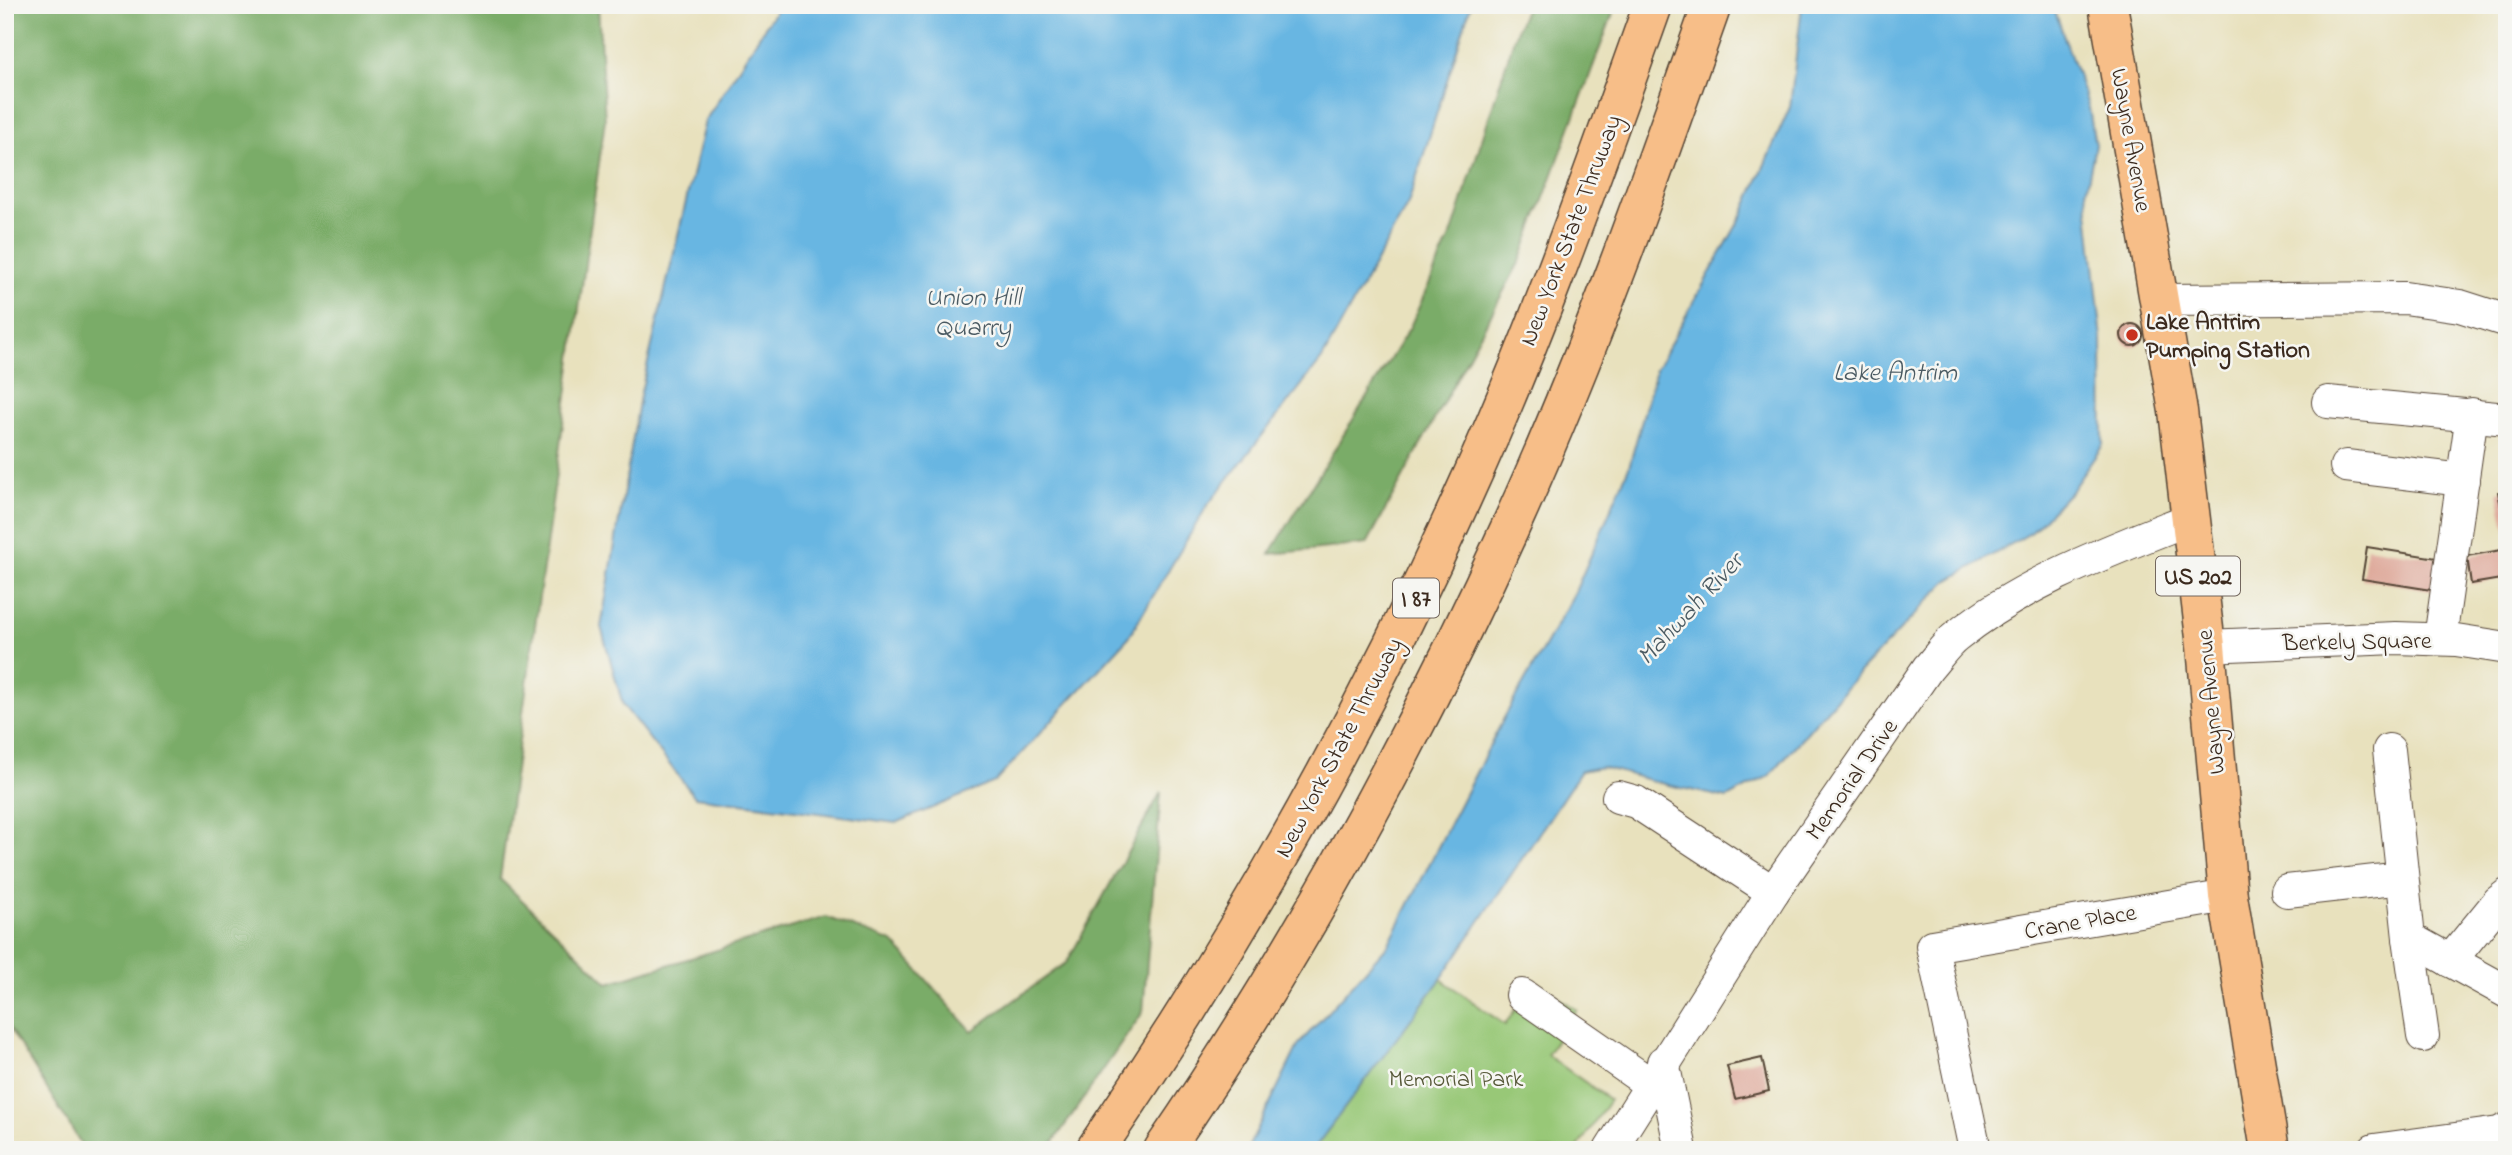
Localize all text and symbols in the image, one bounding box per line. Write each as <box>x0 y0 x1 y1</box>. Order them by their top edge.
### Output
street label: Wayne Avenue <box>2099 66 2159 215</box>
street label: New York State Thruway <box>1512 110 1633 352</box>
water label: Union Hill Quarry <box>925 280 1023 348</box>
place label: Lake Antrim Pumping Station <box>2146 306 2310 370</box>
marker: Lake Antrim Pumping Station <box>2124 327 2140 343</box>
water label: Lake Antrim <box>1833 355 1958 393</box>
water label: Mahwah River <box>1629 543 1755 675</box>
road number: US 202 <box>2156 556 2240 596</box>
road number: I 87 <box>1393 578 1439 618</box>
street label: Berkely Square <box>2281 625 2432 663</box>
street label: Wayne Avenue <box>2189 628 2237 776</box>
street label: New York State Thruway <box>1267 632 1414 865</box>
street label: Memorial Drive <box>1798 712 1908 848</box>
street label: Crane Place <box>2022 896 2139 951</box>
park label: Memorial Park <box>1389 1063 1524 1098</box>

